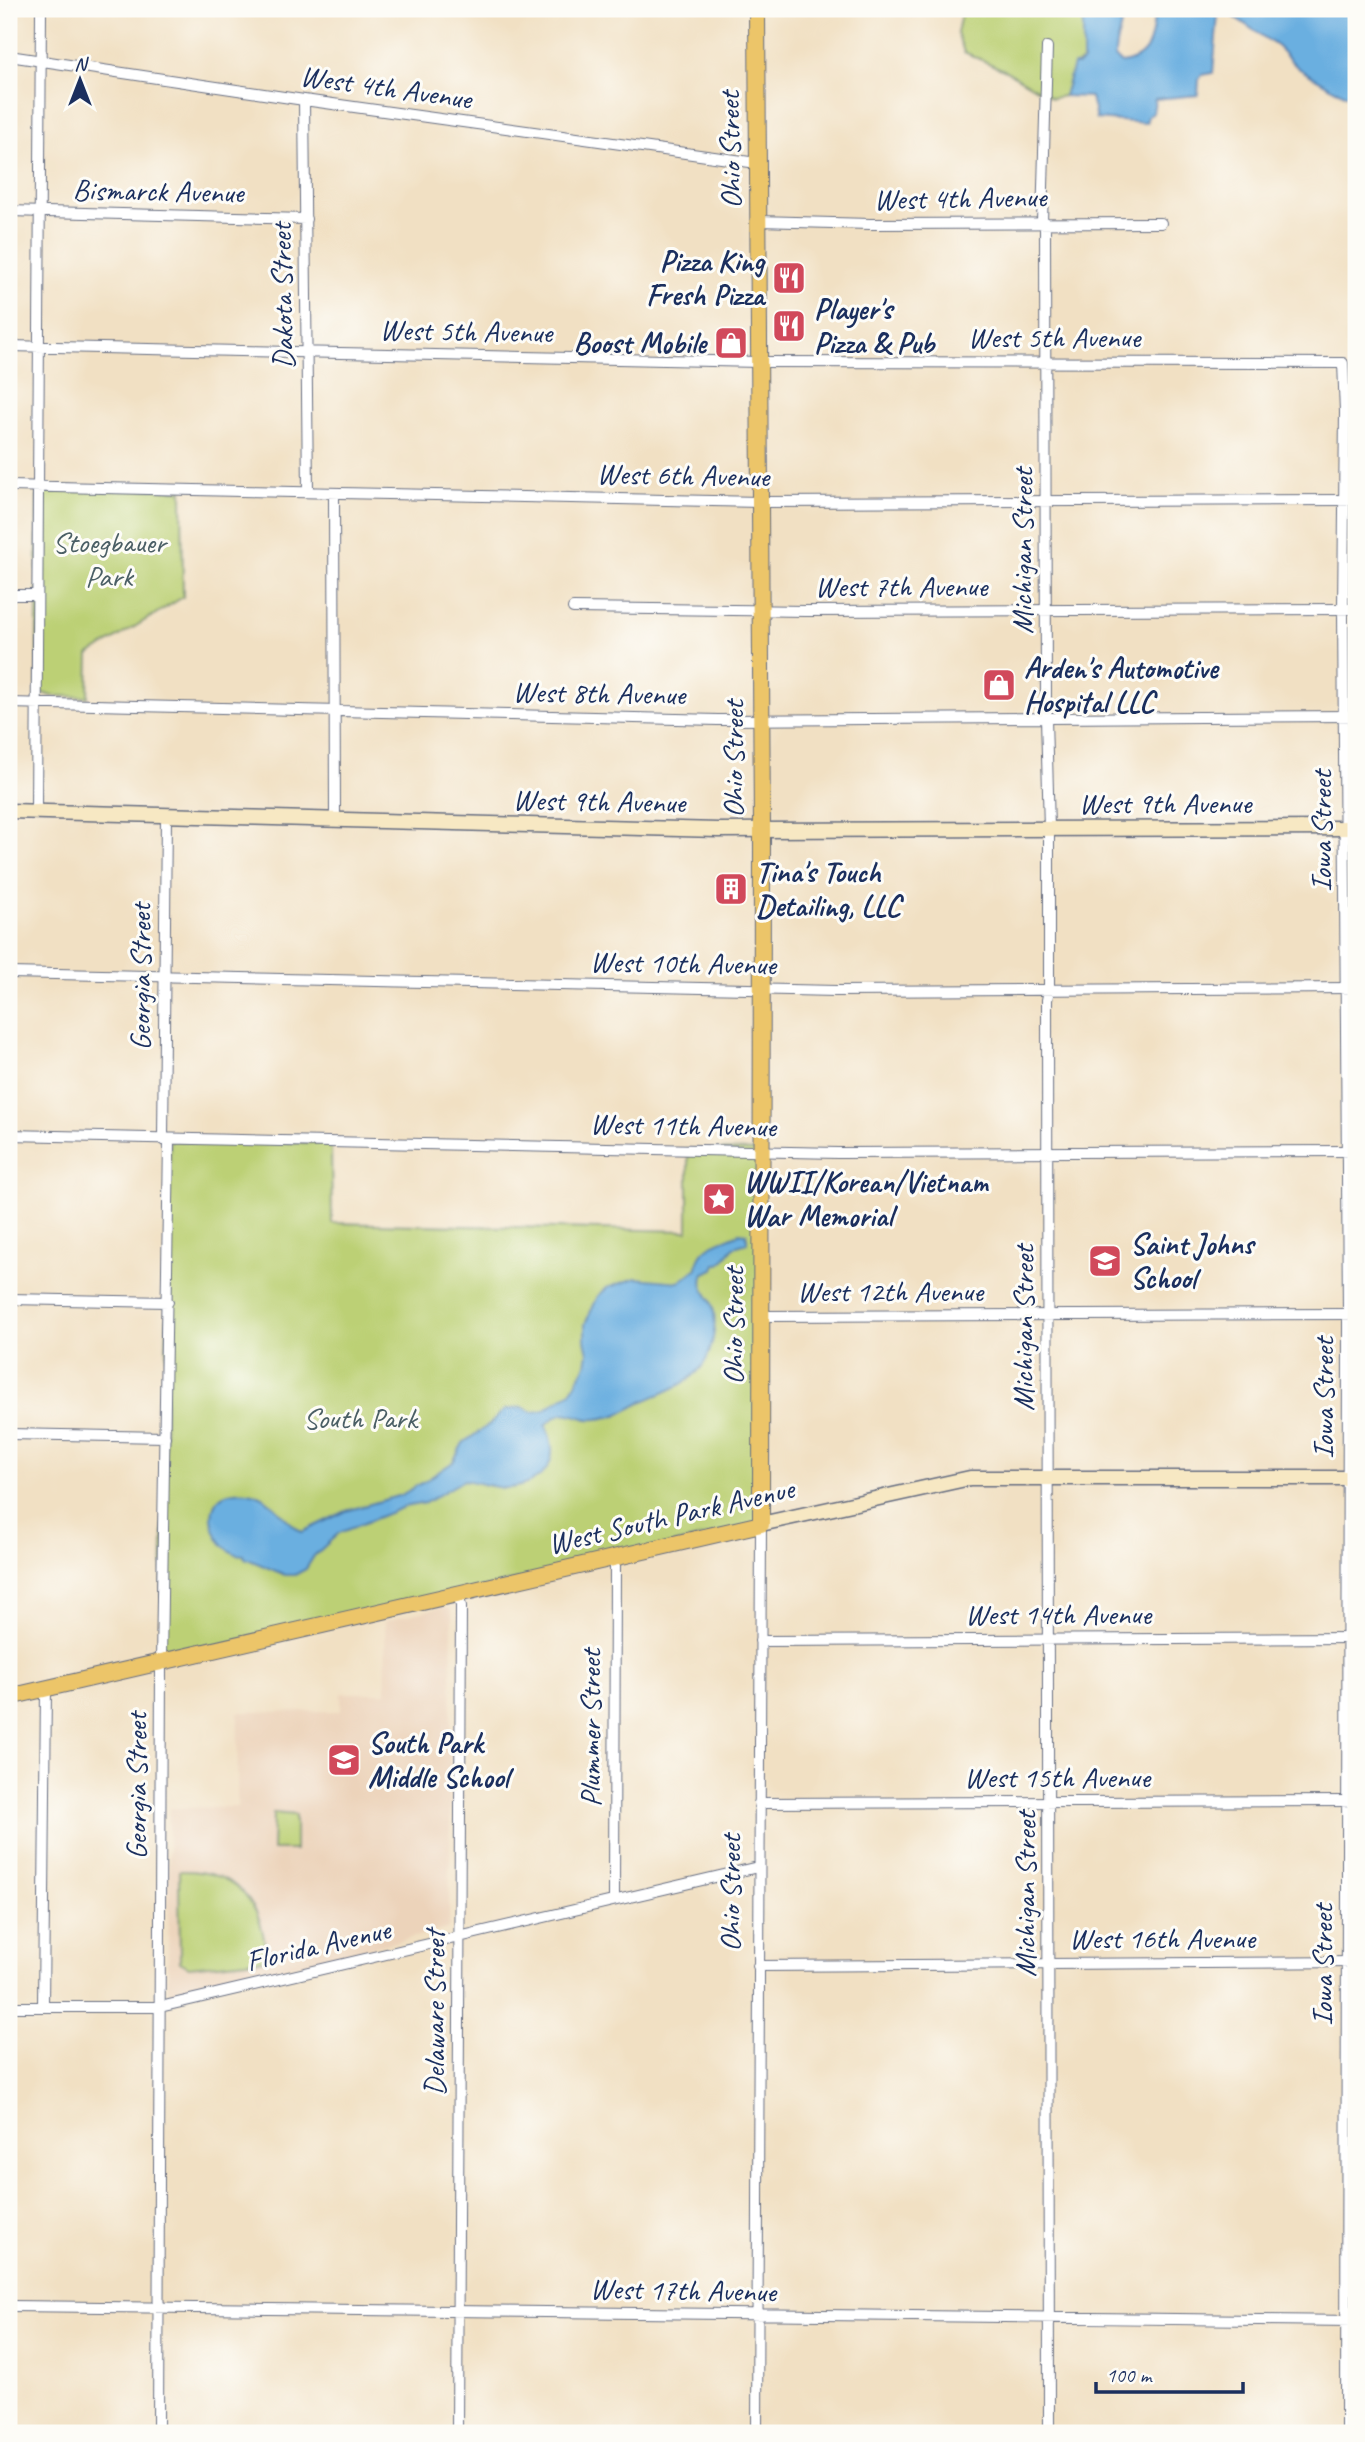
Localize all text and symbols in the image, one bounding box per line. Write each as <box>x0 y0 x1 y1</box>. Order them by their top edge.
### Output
north arrow <box>46 46 116 116</box>
text: N <box>74 52 89 76</box>
street label: West 4th Avenue <box>298 56 476 118</box>
street label: Ohio Street <box>710 88 750 209</box>
street label: Bismarck Avenue <box>72 171 246 212</box>
street label: West 4th Avenue <box>873 177 1049 219</box>
street label: Dakota Street <box>262 220 302 369</box>
place label: Pizza King Fresh Pizza <box>646 242 766 314</box>
restaurant icon: Pizza King Fresh Pizza <box>770 259 808 297</box>
place label: Player's Pizza & Pub <box>814 290 937 362</box>
restaurant icon: Player's Pizza & Pub <box>770 307 808 345</box>
street label: West 5th Avenue <box>379 310 555 352</box>
street label: West 5th Avenue <box>968 318 1142 356</box>
place label: Boost Mobile <box>574 324 708 362</box>
shop icon: Boost Mobile <box>712 324 750 362</box>
street label: West 6th Avenue <box>596 454 772 496</box>
street label: Michigan Street <box>1003 465 1041 634</box>
park label: Stoegbauer Park <box>52 523 169 595</box>
street label: West 7th Avenue <box>815 567 989 605</box>
place label: Arden's Automotive Hospital LLC <box>1024 649 1220 721</box>
shop icon: Arden's Automotive Hospital LLC <box>980 666 1018 704</box>
street label: West 8th Avenue <box>512 672 688 714</box>
street label: Ohio Street <box>714 697 752 818</box>
street label: Iowa Street <box>1302 767 1340 892</box>
street label: West 9th Avenue <box>512 780 688 822</box>
street label: West 9th Avenue <box>1079 784 1253 822</box>
place label: Tina's Touch Detailing, LLC <box>756 853 905 925</box>
building icon: Tina's Touch Detailing, LLC <box>712 870 750 908</box>
street label: Georgia Street <box>121 900 159 1051</box>
street label: West 10th Avenue <box>590 942 779 984</box>
street label: West 11th Avenue <box>590 1104 779 1146</box>
place label: WWII/Korean/Vietnam War Memorial <box>744 1163 990 1235</box>
place icon: WWII/Korean/Vietnam War Memorial <box>700 1180 738 1218</box>
place label: Saint Johns School <box>1130 1225 1257 1297</box>
street label: Michigan Street <box>1004 1242 1042 1411</box>
school or university icon: Saint Johns School <box>1086 1242 1124 1280</box>
street label: Ohio Street <box>714 1264 752 1385</box>
street label: West 12th Avenue <box>797 1272 985 1310</box>
street label: Iowa Street <box>1304 1334 1342 1459</box>
park label: South Park <box>303 1399 419 1437</box>
street label: West South Park Avenue <box>545 1469 800 1563</box>
street label: West 14th Avenue <box>965 1595 1153 1633</box>
street label: Plummer Street <box>571 1646 609 1807</box>
street label: Georgia Street <box>117 1709 155 1860</box>
place label: South Park Middle School <box>368 1724 515 1796</box>
school or university icon: South Park Middle School <box>325 1741 363 1779</box>
street label: West 15th Avenue <box>964 1758 1152 1796</box>
street label: Michigan Street <box>1006 1808 1044 1977</box>
street label: Ohio Street <box>711 1831 749 1952</box>
street label: Iowa Street <box>1303 1901 1341 2026</box>
street label: Florida Avenue <box>242 1909 396 1980</box>
street label: West 16th Avenue <box>1069 1919 1257 1957</box>
street label: Delaware Street <box>415 1926 453 2096</box>
street label: West 17th Avenue <box>590 2269 779 2311</box>
scale bar <box>1096 2351 1242 2395</box>
text: 100 m <box>1106 2362 1153 2388</box>

